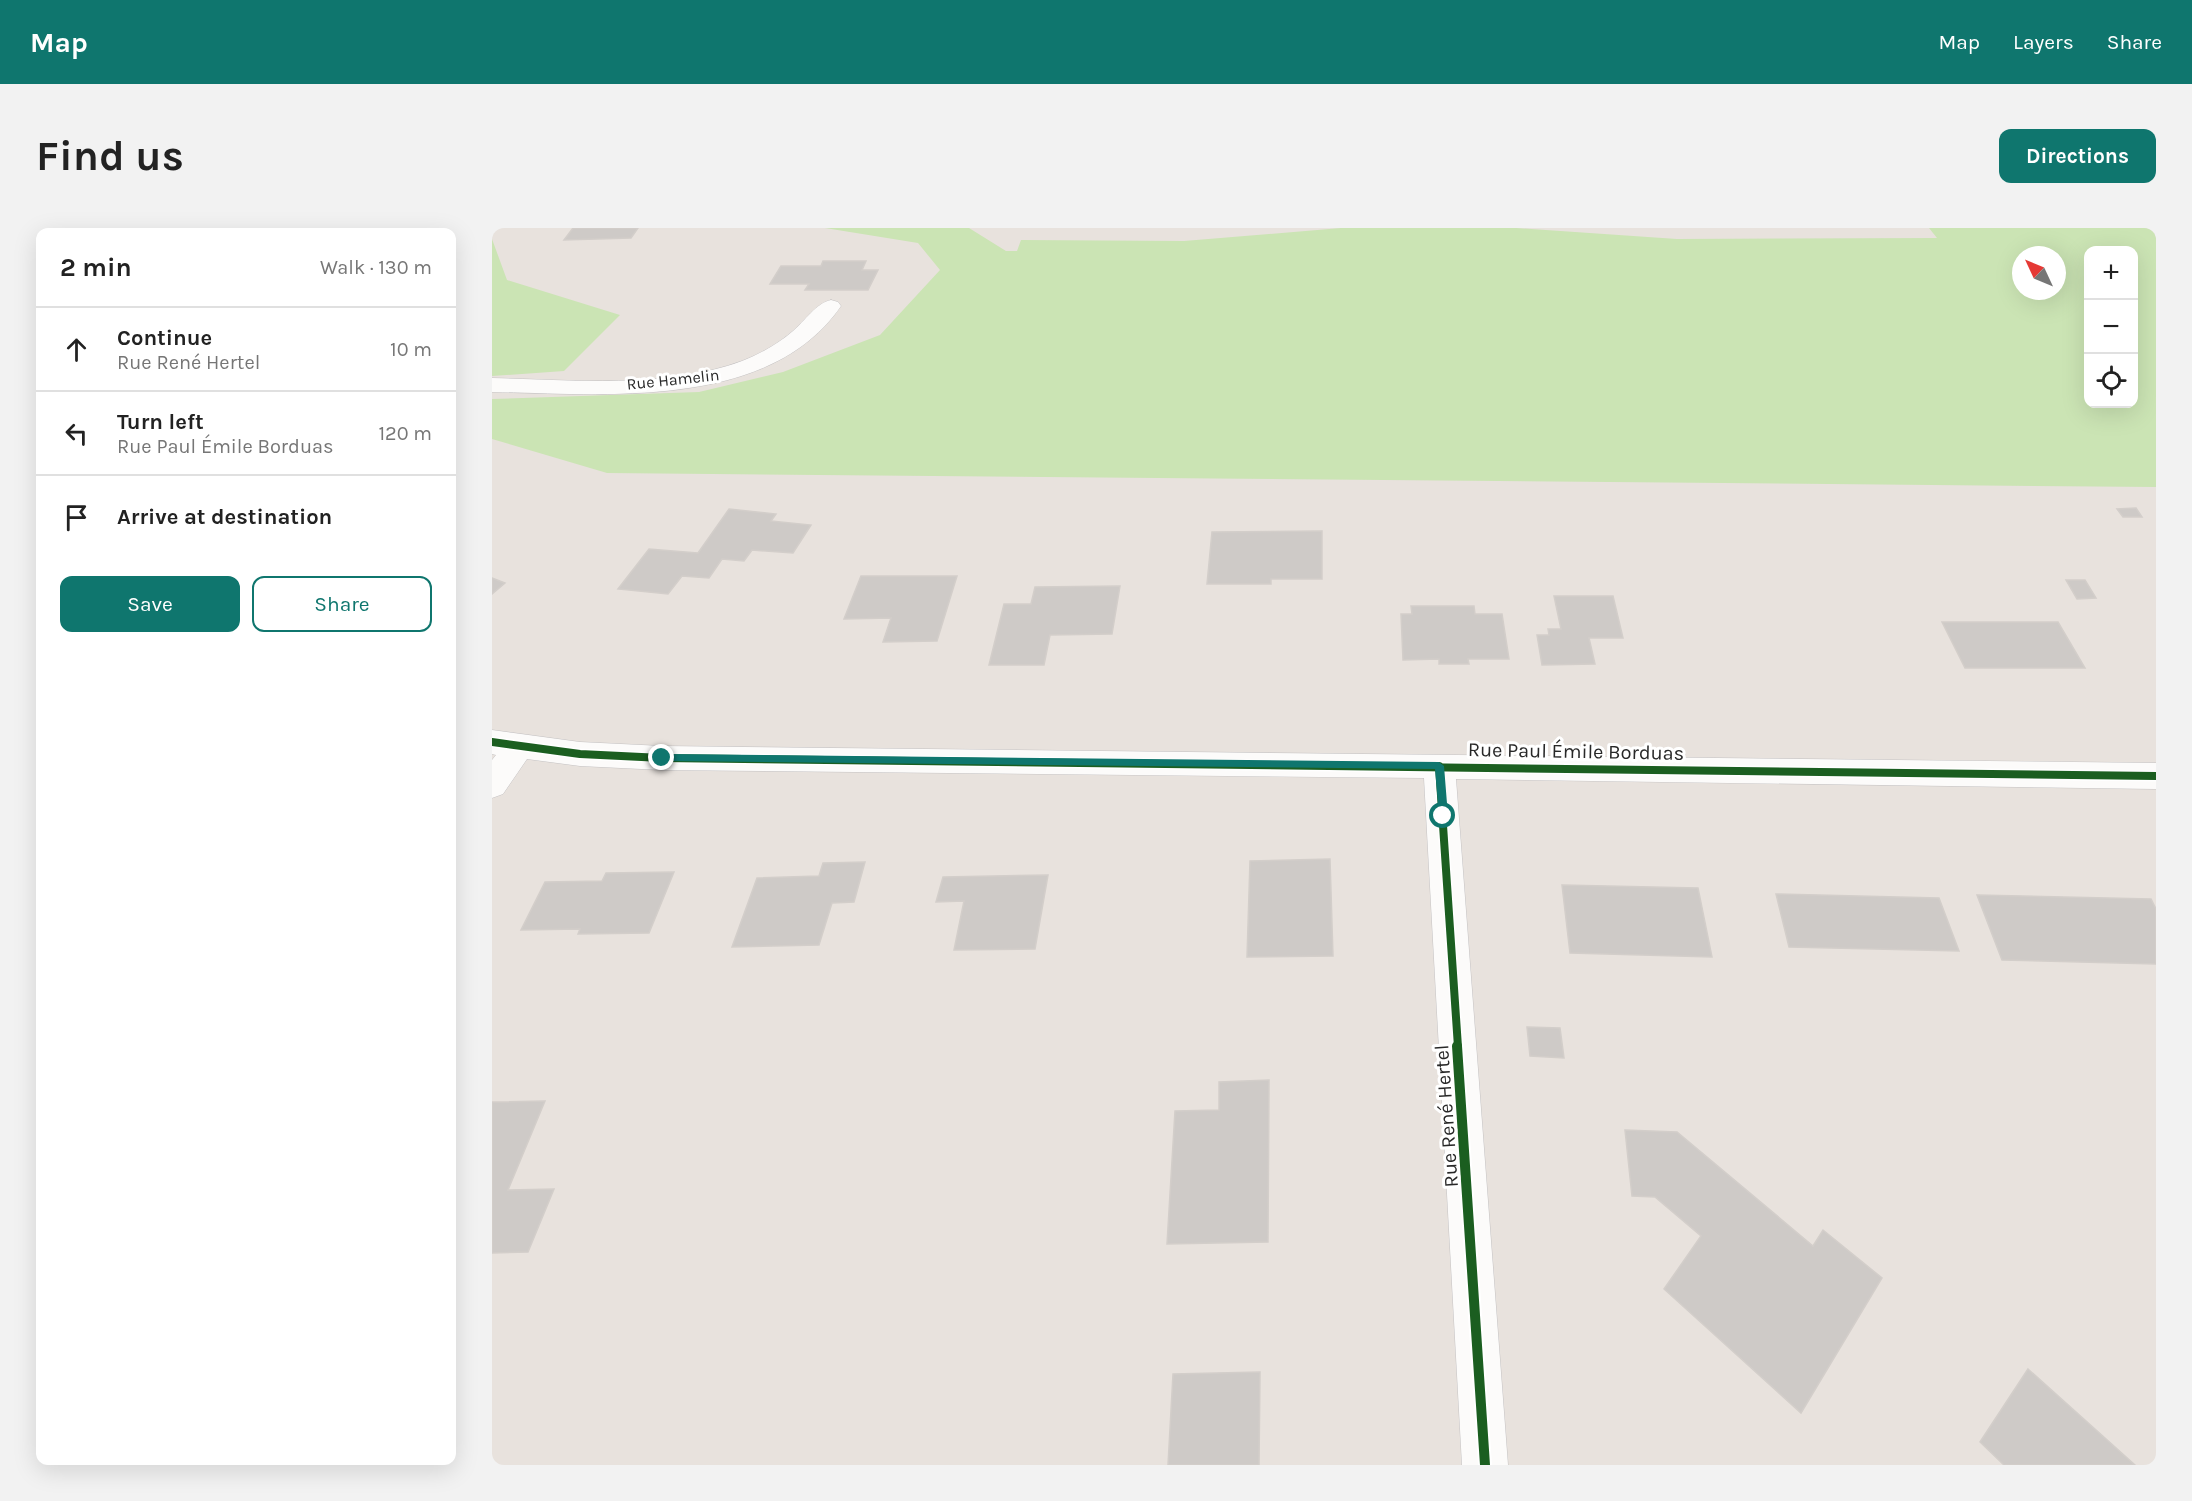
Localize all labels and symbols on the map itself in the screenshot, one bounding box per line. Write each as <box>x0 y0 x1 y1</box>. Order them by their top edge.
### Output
north arrow <box>2012 246 2066 300</box>
street label: Rue Hamelin <box>626 365 720 394</box>
street label: Rue Paul Émile Borduas <box>1468 737 1684 765</box>
route end <box>648 744 674 770</box>
route start <box>1429 802 1455 828</box>
street label: Rue René Hertel <box>1430 1044 1463 1188</box>

